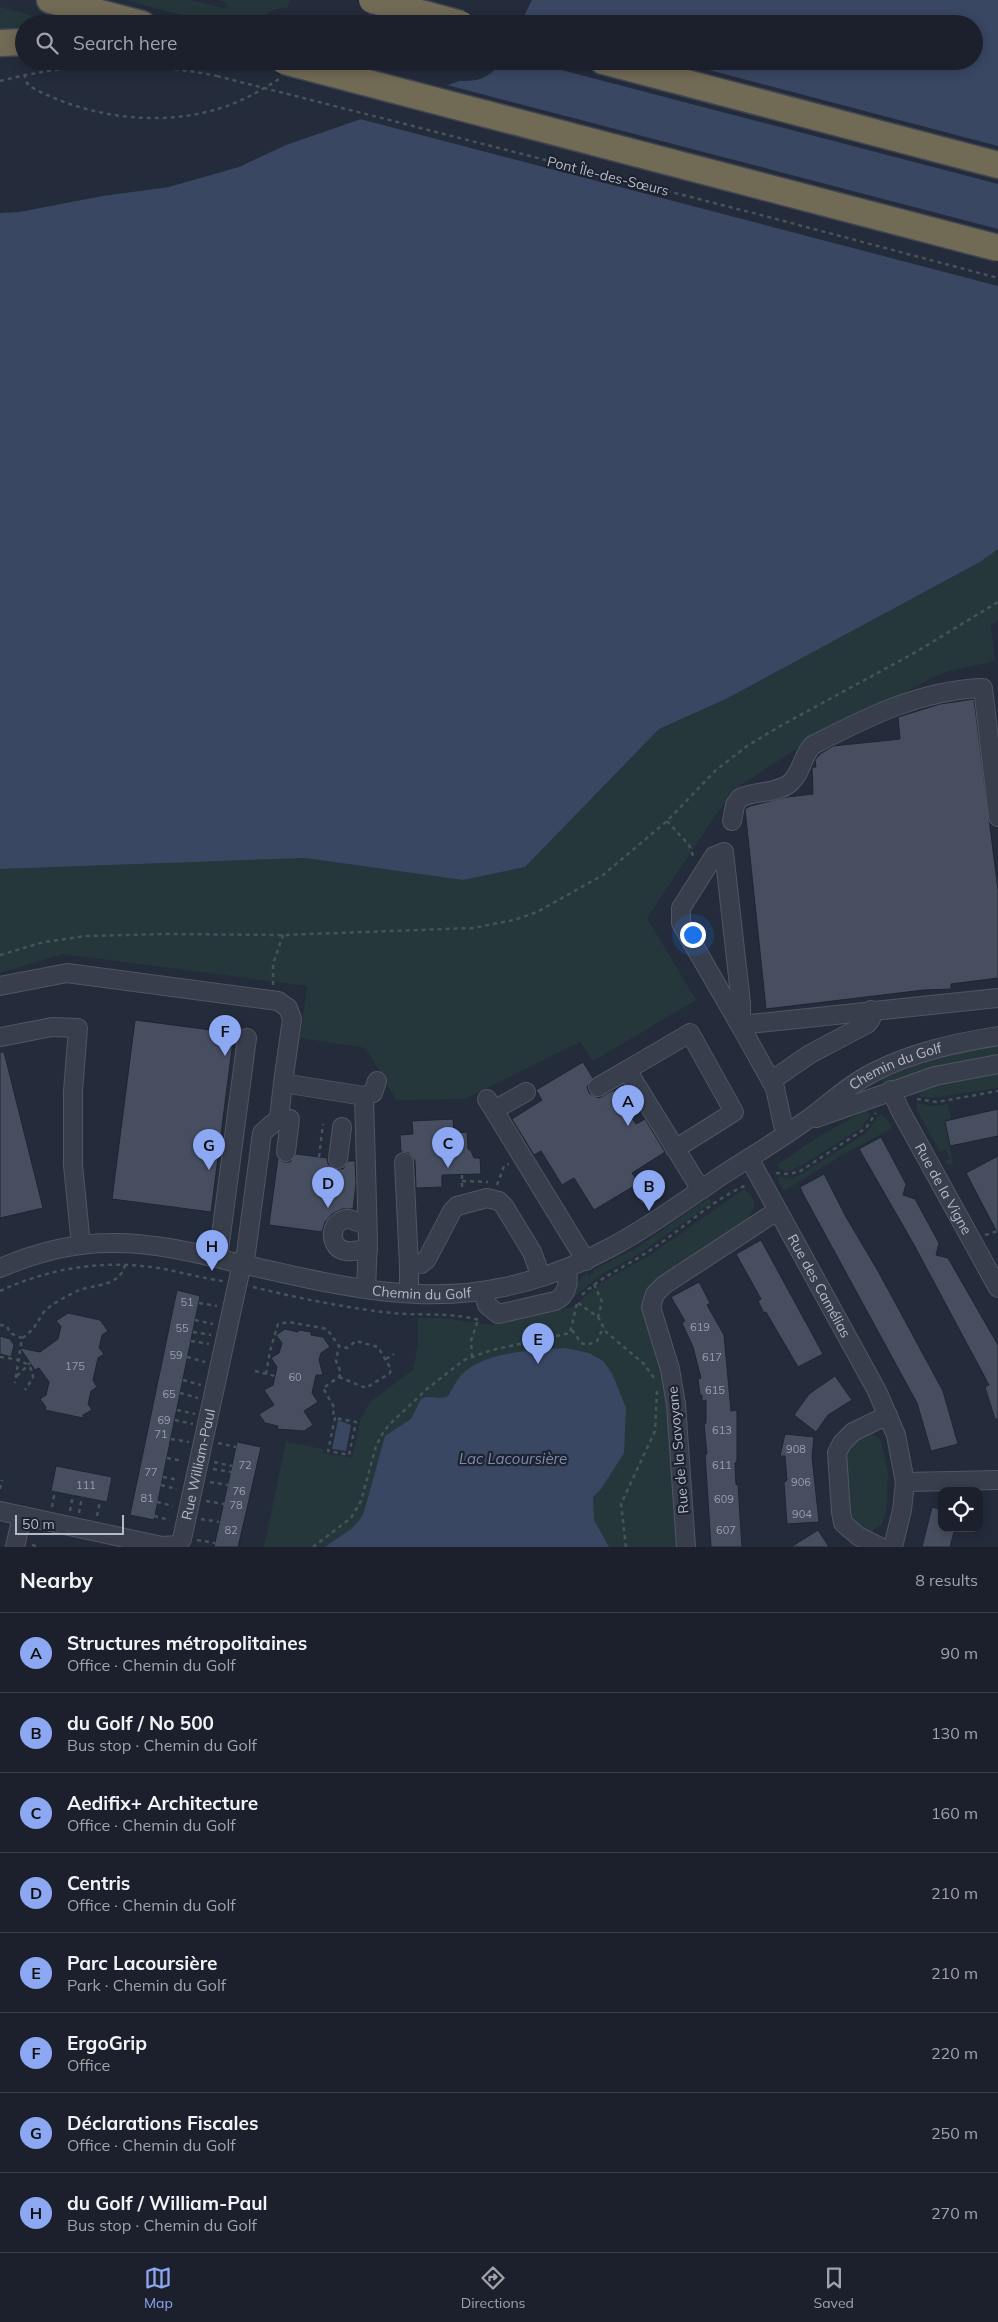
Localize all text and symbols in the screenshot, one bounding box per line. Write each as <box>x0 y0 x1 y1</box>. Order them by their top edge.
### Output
search box <box>15 15 983 70</box>
icon: search <box>33 29 61 57</box>
text: Search here <box>73 31 177 55</box>
street label: Pont Île-des-Sœurs <box>545 152 671 200</box>
your location <box>680 922 706 948</box>
pin: F <box>209 1015 241 1056</box>
street label: Chemin du Golf <box>845 1039 944 1094</box>
pin: A <box>612 1085 644 1126</box>
pin: C <box>432 1127 464 1168</box>
pin: G <box>193 1129 225 1170</box>
street label: Rue de la Vigne <box>911 1140 976 1238</box>
pin: D <box>312 1167 344 1208</box>
pin: B <box>633 1170 665 1211</box>
pin: H <box>196 1230 228 1271</box>
street label: Rue des Camélias <box>784 1231 855 1341</box>
street label: Chemin du Golf <box>371 1281 472 1303</box>
house number: 51 <box>180 1295 194 1309</box>
house number: 619 <box>690 1320 710 1334</box>
house number: 55 <box>175 1321 189 1335</box>
pin: E <box>522 1323 554 1364</box>
house number: 59 <box>169 1348 183 1362</box>
house number: 617 <box>702 1350 722 1364</box>
house number: 175 <box>65 1359 85 1373</box>
house number: 60 <box>288 1370 302 1384</box>
house number: 615 <box>705 1383 725 1397</box>
street label: Rue de la Savoyane <box>663 1386 693 1514</box>
house number: 65 <box>162 1387 176 1401</box>
street label: Rue William-Paul <box>177 1407 219 1522</box>
house number: 69 <box>157 1413 171 1427</box>
house number: 613 <box>712 1423 732 1437</box>
house number: 71 <box>154 1427 168 1441</box>
house number: 908 <box>786 1442 806 1456</box>
water label: Lac Lacoursière <box>459 1449 567 1468</box>
house number: 72 <box>238 1458 252 1472</box>
house number: 611 <box>712 1458 732 1472</box>
house number: 77 <box>144 1465 158 1479</box>
house number: 906 <box>791 1475 811 1489</box>
house number: 111 <box>76 1478 96 1492</box>
house number: 76 <box>232 1484 246 1498</box>
map controls <box>938 1487 983 1532</box>
button: locate <box>938 1487 983 1532</box>
house number: 81 <box>140 1491 154 1505</box>
house number: 609 <box>714 1492 734 1506</box>
house number: 78 <box>229 1498 243 1512</box>
house number: 904 <box>792 1507 812 1521</box>
scale bar <box>15 1512 124 1535</box>
text: 50 m <box>22 1515 55 1533</box>
house number: 82 <box>224 1523 238 1537</box>
house number: 607 <box>716 1523 736 1537</box>
text: Nearby <box>20 1567 93 1593</box>
text: 8 results <box>915 1570 978 1590</box>
text: Structures métropolitaines <box>67 1631 307 1655</box>
text: A <box>30 1643 42 1663</box>
text: 90 m <box>941 1643 978 1663</box>
text: Office · Chemin du Golf <box>67 1655 236 1675</box>
text: du Golf / No 500 <box>67 1711 214 1735</box>
text: B <box>30 1723 42 1743</box>
text: 130 m <box>931 1723 978 1743</box>
text: Bus stop · Chemin du Golf <box>67 1735 257 1755</box>
text: Aedifix+ Architecture <box>67 1791 258 1815</box>
text: C <box>31 1803 41 1823</box>
text: 160 m <box>931 1803 978 1823</box>
text: Office · Chemin du Golf <box>67 1815 236 1835</box>
text: Centris <box>67 1871 130 1895</box>
text: D <box>30 1883 42 1903</box>
text: 210 m <box>931 1883 978 1903</box>
text: Office · Chemin du Golf <box>67 1895 236 1915</box>
text: Parc Lacoursière <box>67 1951 217 1975</box>
text: E <box>31 1963 41 1983</box>
text: 210 m <box>931 1963 978 1983</box>
text: Park · Chemin du Golf <box>67 1975 226 1995</box>
text: ErgoGrip <box>67 2031 147 2055</box>
text: F <box>31 2043 41 2063</box>
text: 220 m <box>931 2043 978 2063</box>
text: Office <box>67 2055 110 2075</box>
text: Déclarations Fiscales <box>67 2111 258 2135</box>
text: G <box>30 2123 42 2143</box>
text: 250 m <box>931 2123 978 2143</box>
text: Office · Chemin du Golf <box>67 2135 236 2155</box>
text: du Golf / William-Paul <box>67 2191 268 2215</box>
text: H <box>30 2203 42 2223</box>
text: 270 m <box>931 2203 978 2223</box>
text: Bus stop · Chemin du Golf <box>67 2215 257 2235</box>
tab: Map <box>144 2264 173 2312</box>
tab: Directions <box>461 2264 526 2312</box>
tab: Saved <box>814 2264 854 2312</box>

